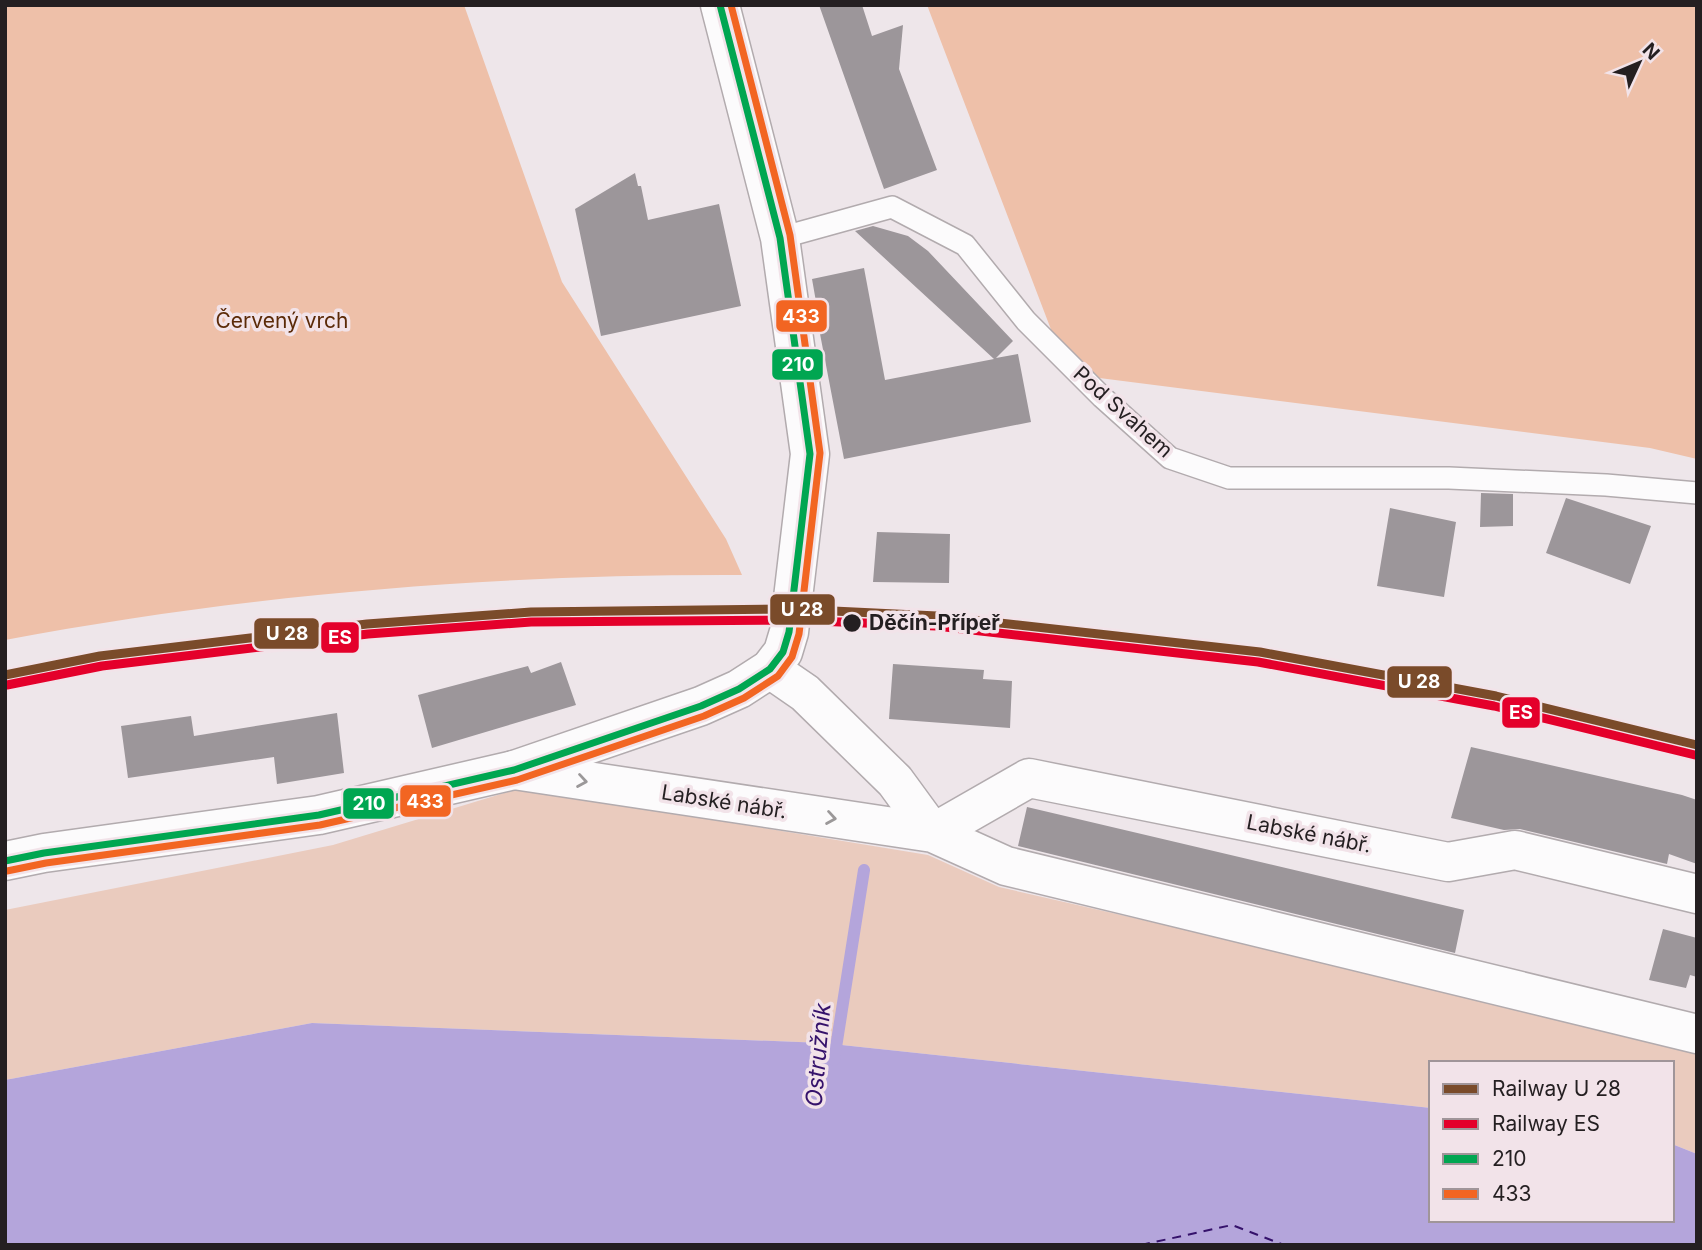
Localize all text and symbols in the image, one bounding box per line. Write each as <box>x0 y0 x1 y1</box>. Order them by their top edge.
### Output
north arrow <box>1604 28 1674 98</box>
text: N <box>1638 38 1664 65</box>
line badge: 433 <box>775 299 828 333</box>
text: 433 <box>782 305 820 328</box>
park label: Červený vrch <box>215 308 349 333</box>
line badge: 210 <box>771 348 824 381</box>
text: 210 <box>782 353 814 376</box>
street label: Pod Svahem <box>1069 361 1178 463</box>
line badge: U 28 <box>769 593 836 626</box>
text: U 28 <box>781 598 823 621</box>
place label: Děčín-Přípeř <box>869 610 1000 635</box>
marker: Děčín-Přípeř <box>841 612 863 634</box>
line badge: U 28 <box>253 617 320 650</box>
line badge: ES <box>320 621 360 654</box>
text: U 28 <box>266 622 308 645</box>
text: ES <box>328 626 352 649</box>
line badge: U 28 <box>1386 665 1453 699</box>
text: U 28 <box>1398 670 1440 693</box>
line badge: ES <box>1501 696 1541 729</box>
text: ES <box>1509 701 1533 724</box>
one-way arrow <box>576 773 588 788</box>
street label: Labské nábř. <box>660 779 789 824</box>
line badge: 433 <box>399 784 452 818</box>
line badge: 210 <box>342 787 395 820</box>
text: 433 <box>406 790 444 813</box>
text: 210 <box>353 792 385 815</box>
street label: Labské nábř. <box>1245 809 1374 858</box>
one-way arrow <box>825 810 837 825</box>
water label: Ostružník <box>800 1002 837 1108</box>
legend <box>1429 1061 1674 1222</box>
text: Railway U 28 <box>1492 1076 1621 1101</box>
text: Railway ES <box>1492 1111 1600 1136</box>
text: 210 <box>1492 1146 1527 1171</box>
text: 433 <box>1492 1181 1532 1206</box>

